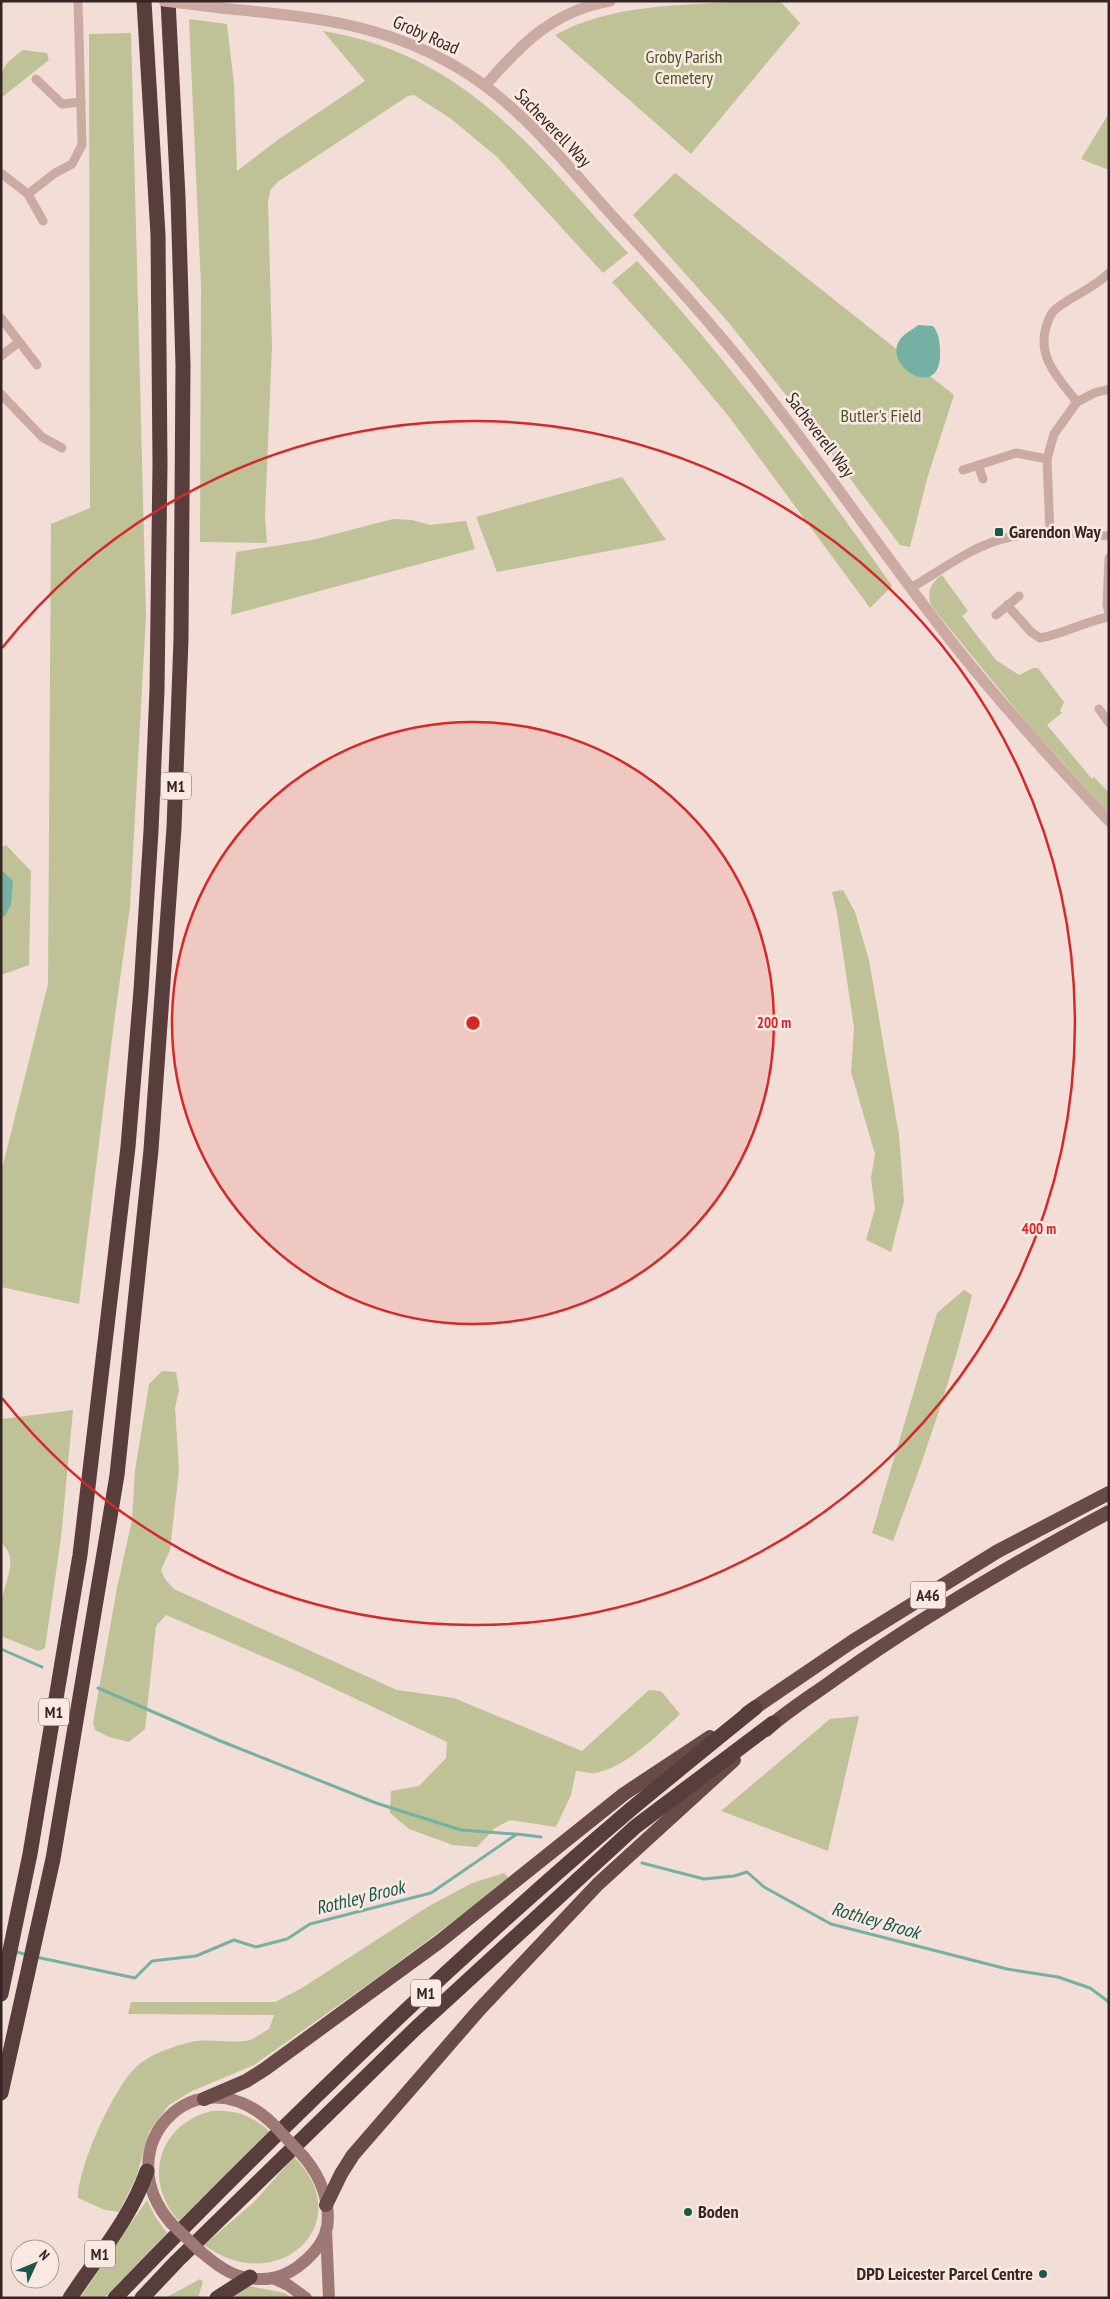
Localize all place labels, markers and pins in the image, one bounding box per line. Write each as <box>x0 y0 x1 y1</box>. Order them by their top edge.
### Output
place label: Garendon Way <box>1009 520 1102 543</box>
marker: Garendon Way <box>993 526 1005 538</box>
centre of rings <box>464 1014 482 1032</box>
place label: Boden <box>698 2200 739 2223</box>
marker: Boden <box>682 2206 694 2218</box>
place label: DPD Leicester Parcel Centre <box>857 2262 1033 2285</box>
marker: DPD Leicester Parcel Centre <box>1037 2268 1049 2280</box>

